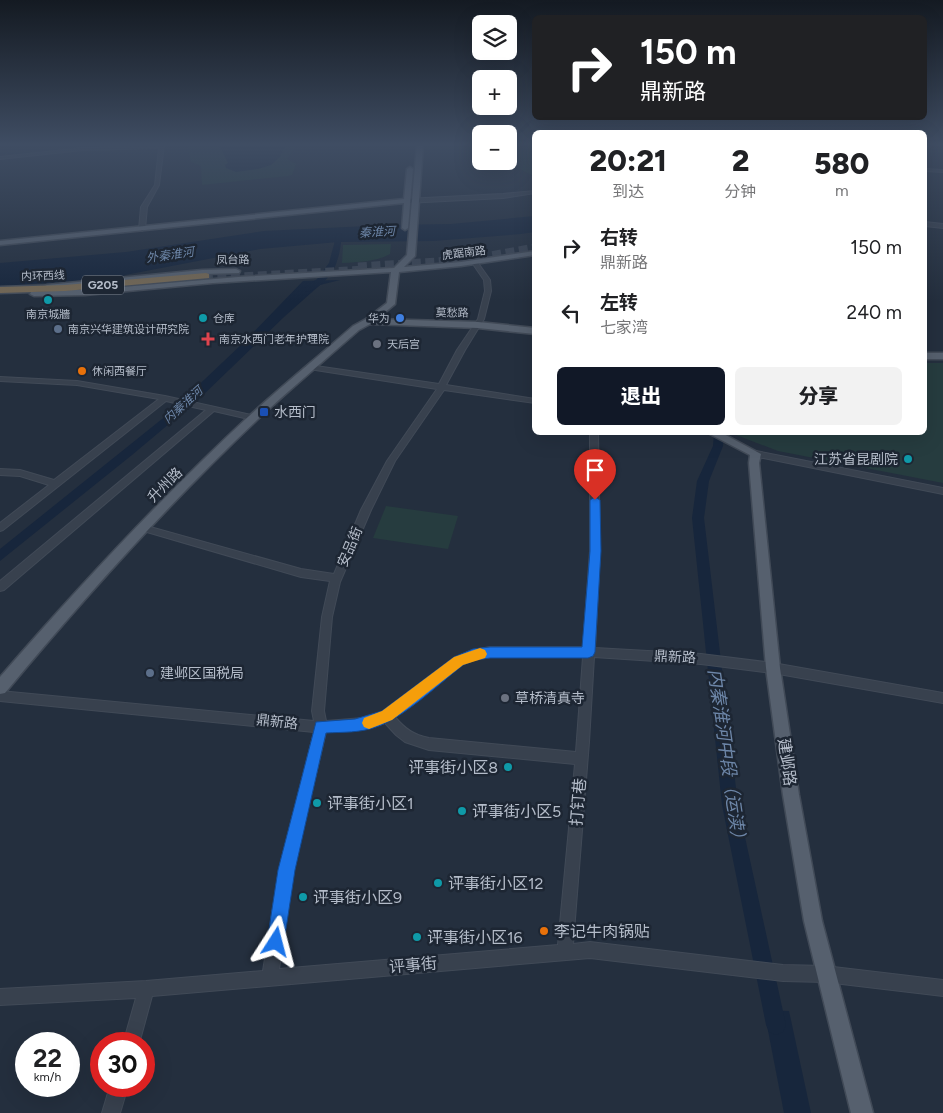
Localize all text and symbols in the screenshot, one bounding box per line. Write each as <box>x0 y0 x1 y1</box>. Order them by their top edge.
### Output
map controls <box>472 15 517 170</box>
button: layers <box>472 15 517 60</box>
text: 150 m <box>640 31 737 73</box>
icon: right <box>557 35 622 100</box>
button: + <box>472 70 517 115</box>
text: 鼎新路 <box>640 78 706 105</box>
button: − <box>472 125 517 170</box>
text: 20:21 <box>590 142 667 179</box>
text: 2 <box>732 142 749 179</box>
text: 580 <box>814 145 869 182</box>
text: m <box>835 181 849 200</box>
text: 到达 <box>612 182 644 201</box>
text: 分钟 <box>724 182 756 201</box>
water label: 秦淮河 <box>359 224 397 240</box>
text: 右转 <box>600 226 638 249</box>
icon: right <box>557 234 585 262</box>
text: 150 m <box>850 236 902 259</box>
water label: 外秦淮河 <box>145 244 197 265</box>
street label: 虎踞南路 <box>441 244 487 262</box>
street label: 凤台路 <box>216 253 250 267</box>
text: 鼎新路 <box>600 253 648 272</box>
street label: 内环西线 <box>21 269 65 283</box>
road number: G205 <box>82 276 124 294</box>
text: 左转 <box>600 291 638 314</box>
marker: 南京城牆 <box>42 294 54 306</box>
icon: left <box>557 299 585 327</box>
text: 240 m <box>847 301 902 324</box>
street label: 莫愁路 <box>435 306 469 320</box>
place label: 南京城牆 <box>26 308 70 321</box>
marker: 仓库 <box>197 312 209 324</box>
place label: 仓库 <box>213 312 235 325</box>
place label: 华为 <box>368 312 390 325</box>
marker: 华为 <box>394 312 406 324</box>
text: 七家湾 <box>600 318 648 337</box>
marker: 南京兴华建筑设计研究院 <box>52 323 64 335</box>
place label: 南京兴华建筑设计研究院 <box>68 323 189 336</box>
marker: 南京水西门老年护理院 <box>201 332 215 346</box>
place label: 南京水西门老年护理院 <box>219 333 329 346</box>
marker: 天后宫 <box>371 338 383 350</box>
place label: 天后宫 <box>387 338 420 351</box>
marker: 休闲西餐厅 <box>76 365 88 377</box>
place label: 休闲西餐厅 <box>92 365 147 378</box>
button: 退出 <box>557 367 725 425</box>
button: 分享 <box>735 367 902 425</box>
water label: 内秦淮河 <box>160 382 207 426</box>
place label: 水西门 <box>274 404 316 421</box>
marker: 水西门 <box>258 406 270 418</box>
pin <box>574 449 616 500</box>
place label: 江苏省昆剧院 <box>814 451 898 468</box>
marker: 江苏省昆剧院 <box>902 453 914 465</box>
icon: arrive <box>581 456 609 484</box>
street label: 升州路 <box>144 464 186 506</box>
street label: 安品街 <box>334 524 366 570</box>
street label: 鼎新路 <box>654 647 696 667</box>
place label: 建邺区国税局 <box>160 665 244 682</box>
marker: 建邺区国税局 <box>144 667 156 679</box>
water label: 内秦淮河中段（运渎） <box>704 667 750 849</box>
place label: 草桥清真寺 <box>515 690 585 707</box>
marker: 草桥清真寺 <box>499 692 511 704</box>
street label: 鼎新路 <box>255 711 299 733</box>
street label: 建邺路 <box>774 737 800 787</box>
place label: 评事街小区8 <box>408 758 498 777</box>
marker: 评事街小区8 <box>502 761 514 773</box>
street label: 打钉巷 <box>566 777 590 827</box>
place label: 评事街小区1 <box>327 794 414 813</box>
marker: 评事街小区1 <box>311 797 323 809</box>
place label: 评事街小区5 <box>472 802 561 821</box>
marker: 评事街小区5 <box>456 805 468 817</box>
place label: 评事街小区12 <box>448 874 544 893</box>
marker: 评事街小区12 <box>432 877 444 889</box>
place label: 评事街小区9 <box>313 888 402 907</box>
marker: 评事街小区9 <box>297 891 309 903</box>
position arrow <box>249 915 301 967</box>
place label: 李记牛肉锅贴 <box>554 922 650 941</box>
marker: 李记牛肉锅贴 <box>538 925 550 937</box>
place label: 评事街小区16 <box>427 928 523 947</box>
marker: 评事街小区16 <box>411 931 423 943</box>
street label: 评事街 <box>388 953 438 977</box>
speed limit sign: 30 <box>90 1032 155 1097</box>
text: 22 <box>33 1043 62 1073</box>
text: km/h <box>34 1070 61 1084</box>

